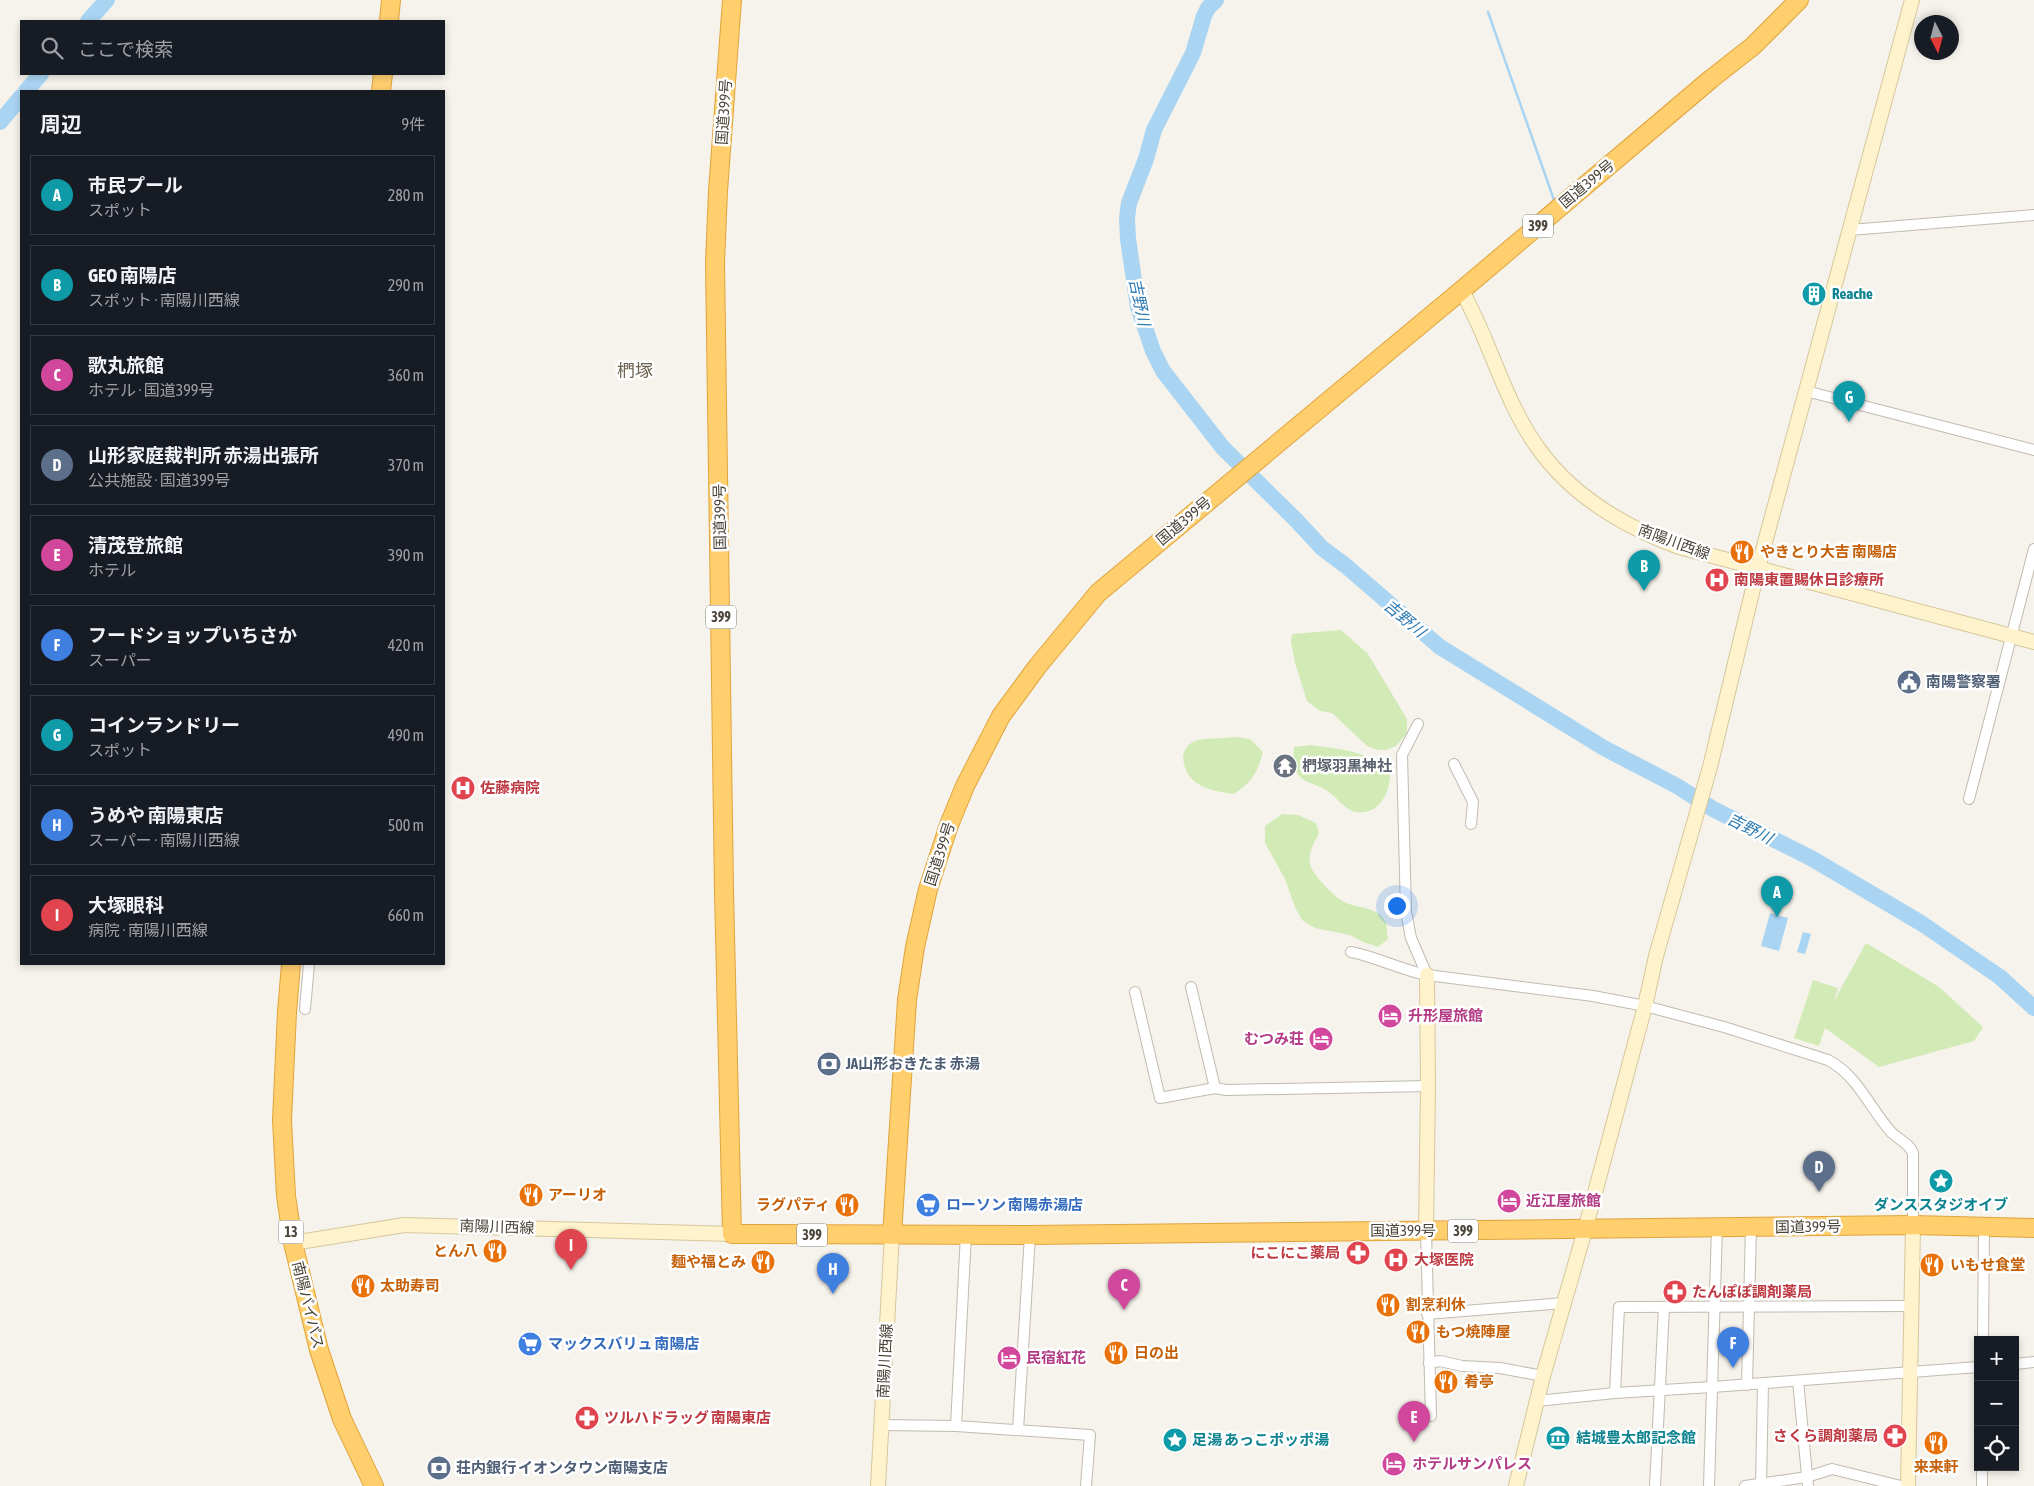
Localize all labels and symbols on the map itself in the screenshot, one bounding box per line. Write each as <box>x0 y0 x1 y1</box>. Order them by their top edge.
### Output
north arrow <box>1914 15 1959 60</box>
street label: 国道399号 <box>713 78 734 146</box>
street label: 国道399号 <box>1556 156 1617 211</box>
road number: 399 <box>1523 215 1553 238</box>
water label: 吉野川 <box>1126 277 1154 329</box>
building icon: Reache <box>1801 281 1827 307</box>
place label: Reache <box>1832 285 1873 302</box>
district label: 椚塚 <box>617 360 653 381</box>
pin: G <box>1833 381 1865 422</box>
street label: 国道399号 <box>710 484 729 550</box>
street label: 国道399号 <box>1153 493 1214 548</box>
street label: 南陽川西線 <box>1636 521 1712 562</box>
restaurant icon: やきとり大吉 南陽店 <box>1729 539 1755 565</box>
place label: やきとり大吉 南陽店 <box>1760 543 1897 560</box>
pin: B <box>1628 550 1660 591</box>
hospital icon: 南陽東置賜休日診療所 <box>1704 567 1730 593</box>
place label: 南陽東置賜休日診療所 <box>1734 571 1884 588</box>
water label: 吉野川 <box>1381 596 1431 642</box>
road number: 399 <box>706 606 736 628</box>
public building icon: 南陽警察署 <box>1896 669 1922 695</box>
place label: 南陽警察署 <box>1926 673 2001 690</box>
temple icon: 椚塚羽黒神社 <box>1272 753 1298 779</box>
place label: 椚塚羽黒神社 <box>1302 757 1392 774</box>
hospital icon: 佐藤病院 <box>450 775 476 801</box>
place label: 佐藤病院 <box>480 779 540 796</box>
water label: 吉野川 <box>1725 809 1777 848</box>
street label: 国道399号 <box>921 820 958 888</box>
pin: A <box>1761 876 1793 917</box>
your location <box>1384 893 1410 919</box>
hotel icon: 升形屋旅館 <box>1377 1003 1403 1029</box>
place label: 升形屋旅館 <box>1408 1007 1483 1024</box>
hotel icon: むつみ荘 <box>1308 1026 1334 1052</box>
place label: むつみ荘 <box>1244 1030 1304 1047</box>
bank icon: JA山形おきたま 赤湯 <box>816 1051 842 1077</box>
place label: JA山形おきたま 赤湯 <box>845 1055 980 1072</box>
pin: D <box>1803 1151 1835 1192</box>
place icon: ダンススタジオイブ <box>1928 1168 1954 1194</box>
restaurant icon: アーリオ <box>518 1182 544 1208</box>
place label: アーリオ <box>548 1186 607 1203</box>
hotel icon: 近江屋旅館 <box>1496 1188 1522 1214</box>
restaurant icon: ラグパティ <box>834 1192 860 1218</box>
supermarket icon: ローソン 南陽赤湯店 <box>915 1192 941 1218</box>
place label: 近江屋旅館 <box>1526 1192 1601 1209</box>
place label: ラグパティ <box>756 1196 830 1213</box>
place label: ローソン 南陽赤湯店 <box>946 1196 1083 1213</box>
place label: ダンススタジオイブ <box>1874 1196 2008 1213</box>
street label: 南陽川西線 <box>459 1217 535 1236</box>
street label: 国道399号 <box>1775 1217 1841 1236</box>
road number: 13 <box>278 1220 304 1244</box>
road number: 399 <box>1448 1220 1478 1242</box>
street label: 国道399号 <box>1370 1222 1436 1239</box>
road number: 399 <box>797 1224 827 1246</box>
pin: I <box>555 1229 587 1270</box>
restaurant icon: とん八 <box>482 1238 508 1264</box>
pharmacy icon: にこにこ薬局 <box>1345 1240 1371 1266</box>
place label: とん八 <box>433 1242 478 1259</box>
place label: にこにこ薬局 <box>1251 1244 1340 1261</box>
hospital icon: 大塚医院 <box>1383 1247 1409 1273</box>
restaurant icon: 麺や福とみ <box>750 1249 776 1275</box>
place label: 大塚医院 <box>1414 1251 1474 1268</box>
restaurant icon: いもせ食堂 <box>1919 1252 1945 1278</box>
place label: 麺や福とみ <box>671 1253 746 1270</box>
pin: H <box>817 1253 849 1294</box>
place label: いもせ食堂 <box>1950 1256 2025 1273</box>
street label: 南陽バイパス <box>289 1259 328 1350</box>
pin: C <box>1108 1269 1140 1310</box>
restaurant icon: 太助寿司 <box>350 1273 376 1299</box>
place label: 太助寿司 <box>380 1277 440 1294</box>
pharmacy icon: たんぽぽ調剤薬局 <box>1662 1279 1688 1305</box>
place label: たんぽぽ調剤薬局 <box>1692 1283 1812 1300</box>
restaurant icon: 割烹利休 <box>1375 1292 1401 1318</box>
place label: 割烹利休 <box>1406 1296 1466 1313</box>
restaurant icon: もつ焼陣屋 <box>1405 1319 1431 1345</box>
street label: 南陽川西線 <box>874 1323 895 1399</box>
place label: もつ焼陣屋 <box>1436 1323 1510 1340</box>
pin: F <box>1717 1327 1749 1368</box>
supermarket icon: マックスバリュ 南陽店 <box>517 1331 543 1357</box>
place label: マックスバリュ 南陽店 <box>548 1335 700 1352</box>
restaurant icon: 日の出 <box>1103 1340 1129 1366</box>
place label: 日の出 <box>1134 1344 1179 1361</box>
hotel icon: 民宿紅花 <box>996 1345 1022 1371</box>
place label: 民宿紅花 <box>1026 1349 1086 1366</box>
restaurant icon: 肴亭 <box>1433 1369 1459 1395</box>
place label: 肴亭 <box>1464 1373 1494 1390</box>
pin: E <box>1398 1401 1430 1442</box>
pharmacy icon: ツルハドラッグ 南陽東店 <box>574 1405 600 1431</box>
place label: ツルハドラッグ 南陽東店 <box>604 1409 771 1426</box>
pharmacy icon: さくら調剤薬局 <box>1882 1423 1908 1449</box>
museum icon: 結城豊太郎記念館 <box>1545 1425 1571 1451</box>
place icon: 足湯 あっこポッポ湯 <box>1162 1427 1188 1453</box>
place label: さくら調剤薬局 <box>1773 1427 1878 1444</box>
place label: 結城豊太郎記念館 <box>1576 1429 1696 1446</box>
restaurant icon: 来来軒 <box>1923 1430 1949 1456</box>
place label: 足湯 あっこポッポ湯 <box>1192 1431 1329 1448</box>
hotel icon: ホテルサンパレス <box>1381 1451 1407 1477</box>
bank icon: 荘内銀行 イオンタウン南陽支店 <box>426 1455 452 1481</box>
place label: ホテルサンパレス <box>1412 1455 1532 1472</box>
place label: 来来軒 <box>1913 1458 1959 1475</box>
place label: 荘内銀行 イオンタウン南陽支店 <box>456 1459 668 1476</box>

